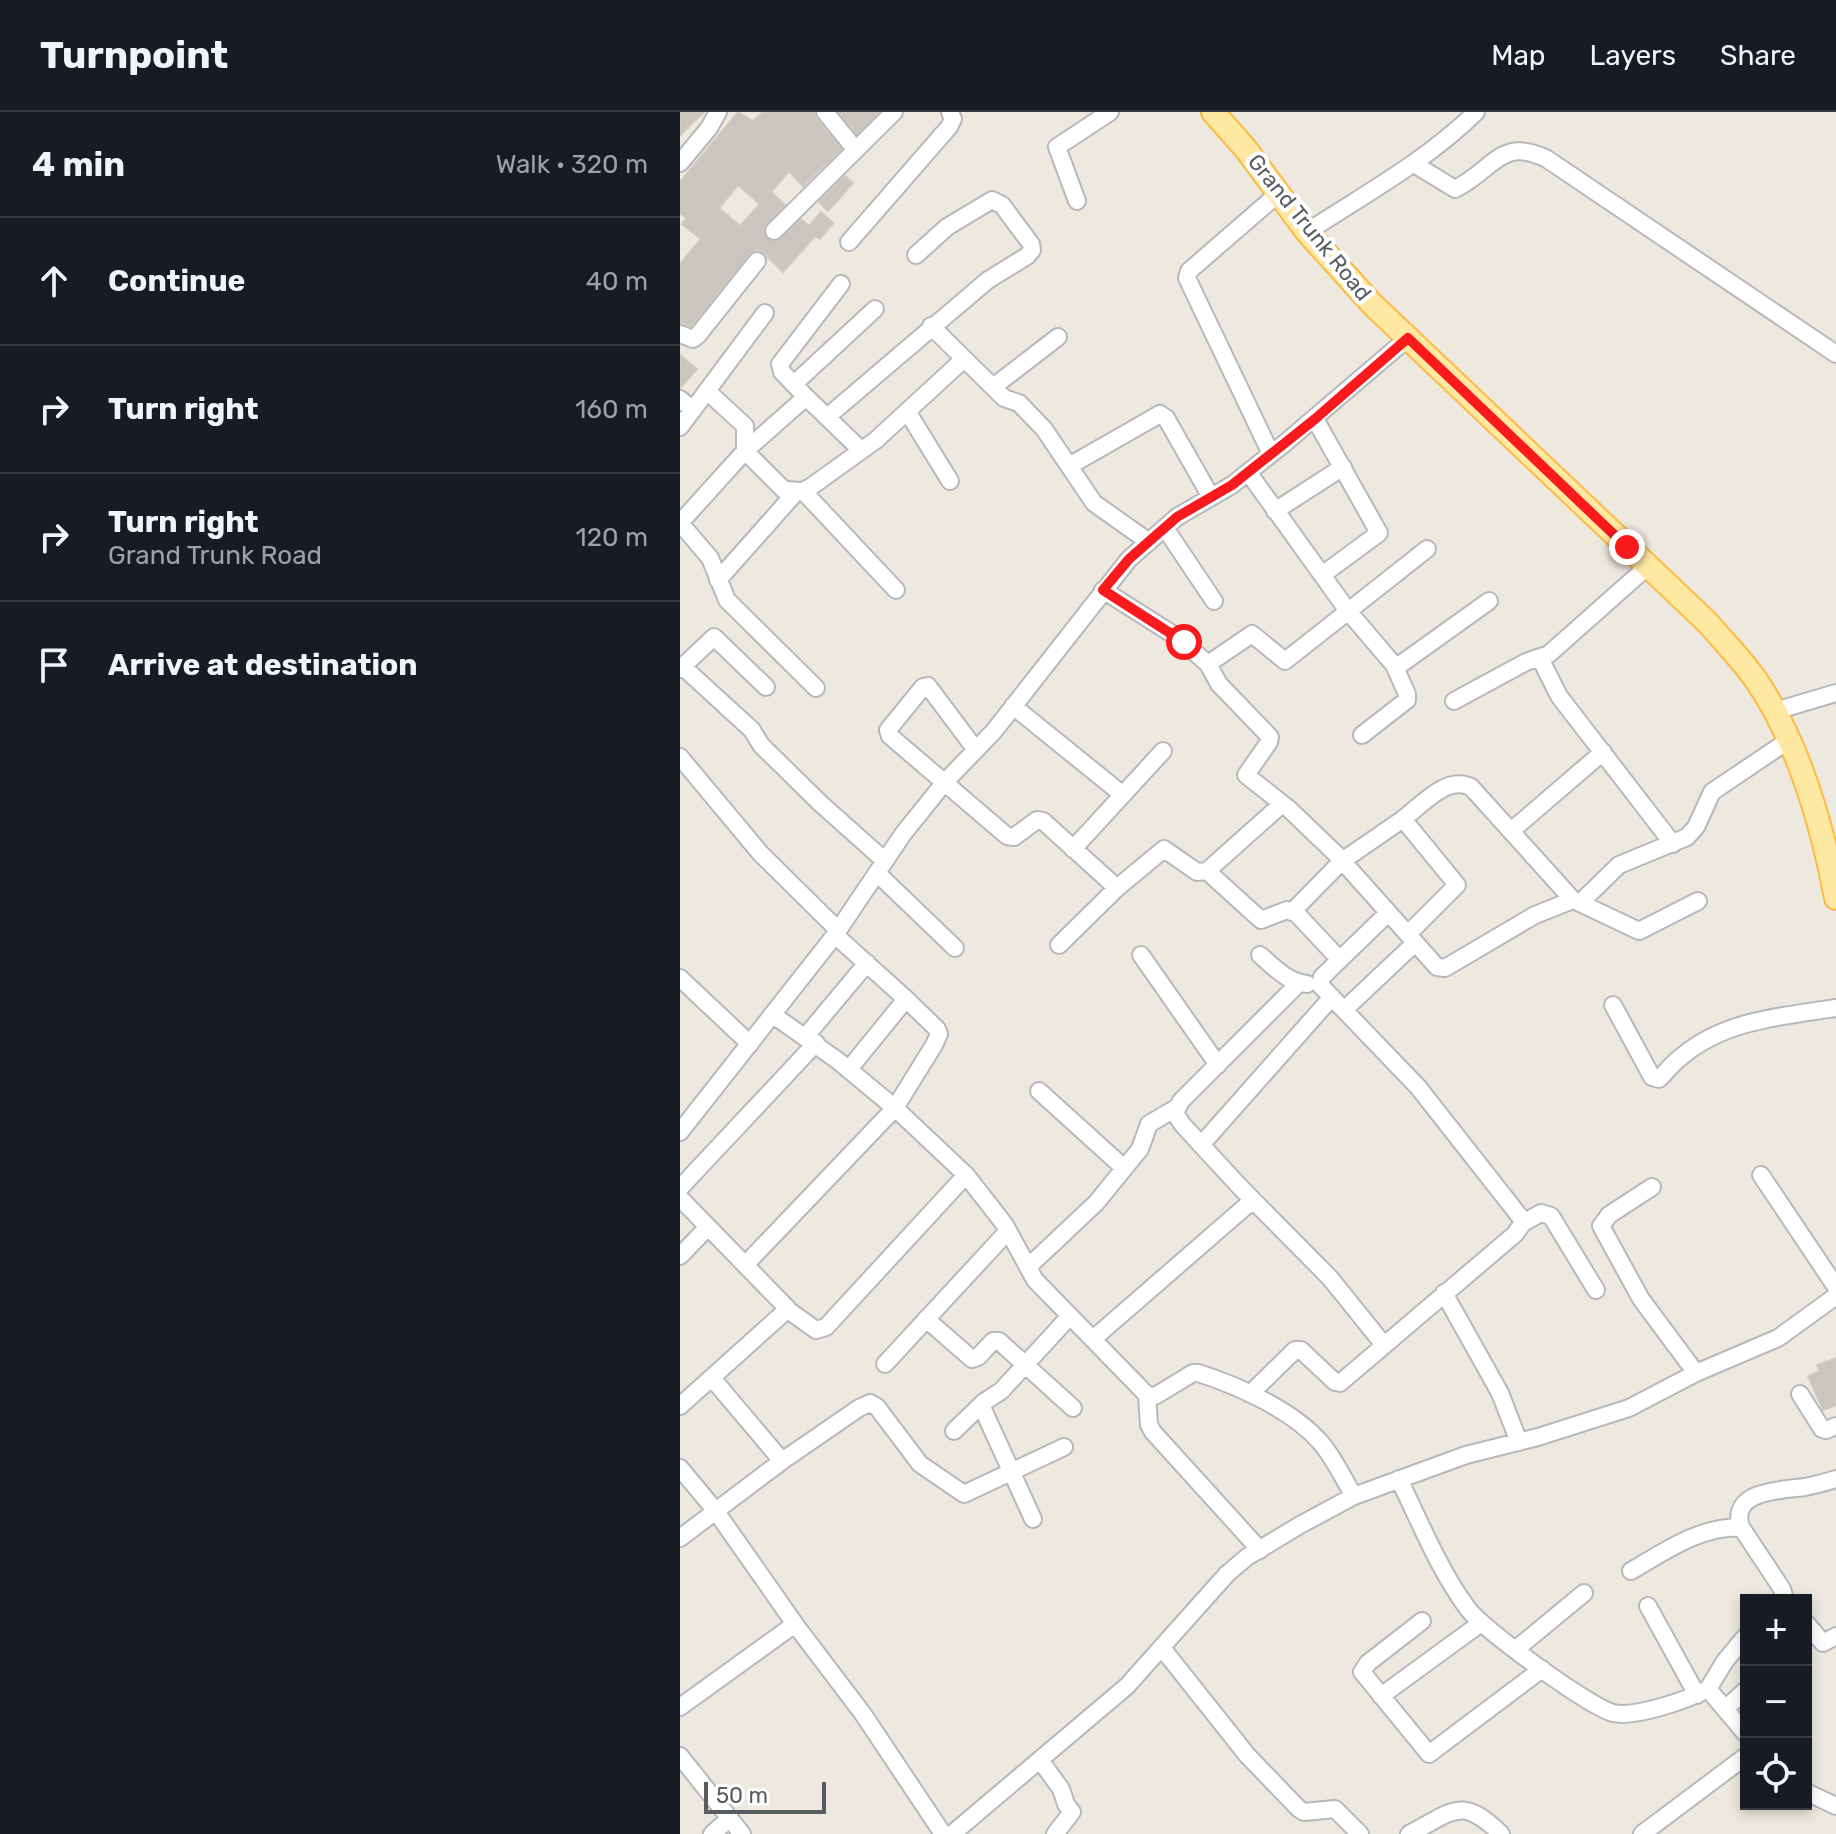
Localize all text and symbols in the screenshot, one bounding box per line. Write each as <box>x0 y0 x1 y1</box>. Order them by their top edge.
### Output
text: Turnpoint <box>40 32 228 78</box>
text: Map <box>1491 39 1546 72</box>
text: Layers <box>1590 39 1676 72</box>
text: Share <box>1720 39 1796 72</box>
text: 4 min <box>32 144 125 185</box>
street label: Grand Trunk Road <box>1242 148 1377 306</box>
text: Walk · 320 m <box>496 149 648 180</box>
icon: ahead <box>32 259 76 303</box>
text: Continue <box>108 263 245 299</box>
text: 40 m <box>586 266 648 297</box>
icon: right <box>32 387 76 431</box>
text: Turn right <box>108 391 259 427</box>
text: 160 m <box>575 394 648 425</box>
text: Turn right <box>108 504 259 540</box>
icon: right <box>32 515 76 559</box>
text: 120 m <box>576 522 648 553</box>
route end <box>1609 529 1645 565</box>
text: Grand Trunk Road <box>108 540 322 571</box>
route start <box>1166 624 1202 660</box>
icon: arrive <box>32 643 76 687</box>
text: Arrive at destination <box>108 647 418 683</box>
map controls <box>1740 1594 1812 1810</box>
button: + <box>1740 1594 1812 1666</box>
button: − <box>1740 1666 1812 1738</box>
button: locate <box>1740 1738 1812 1810</box>
scale bar <box>704 1778 826 1814</box>
text: 50 m <box>716 1782 768 1809</box>

